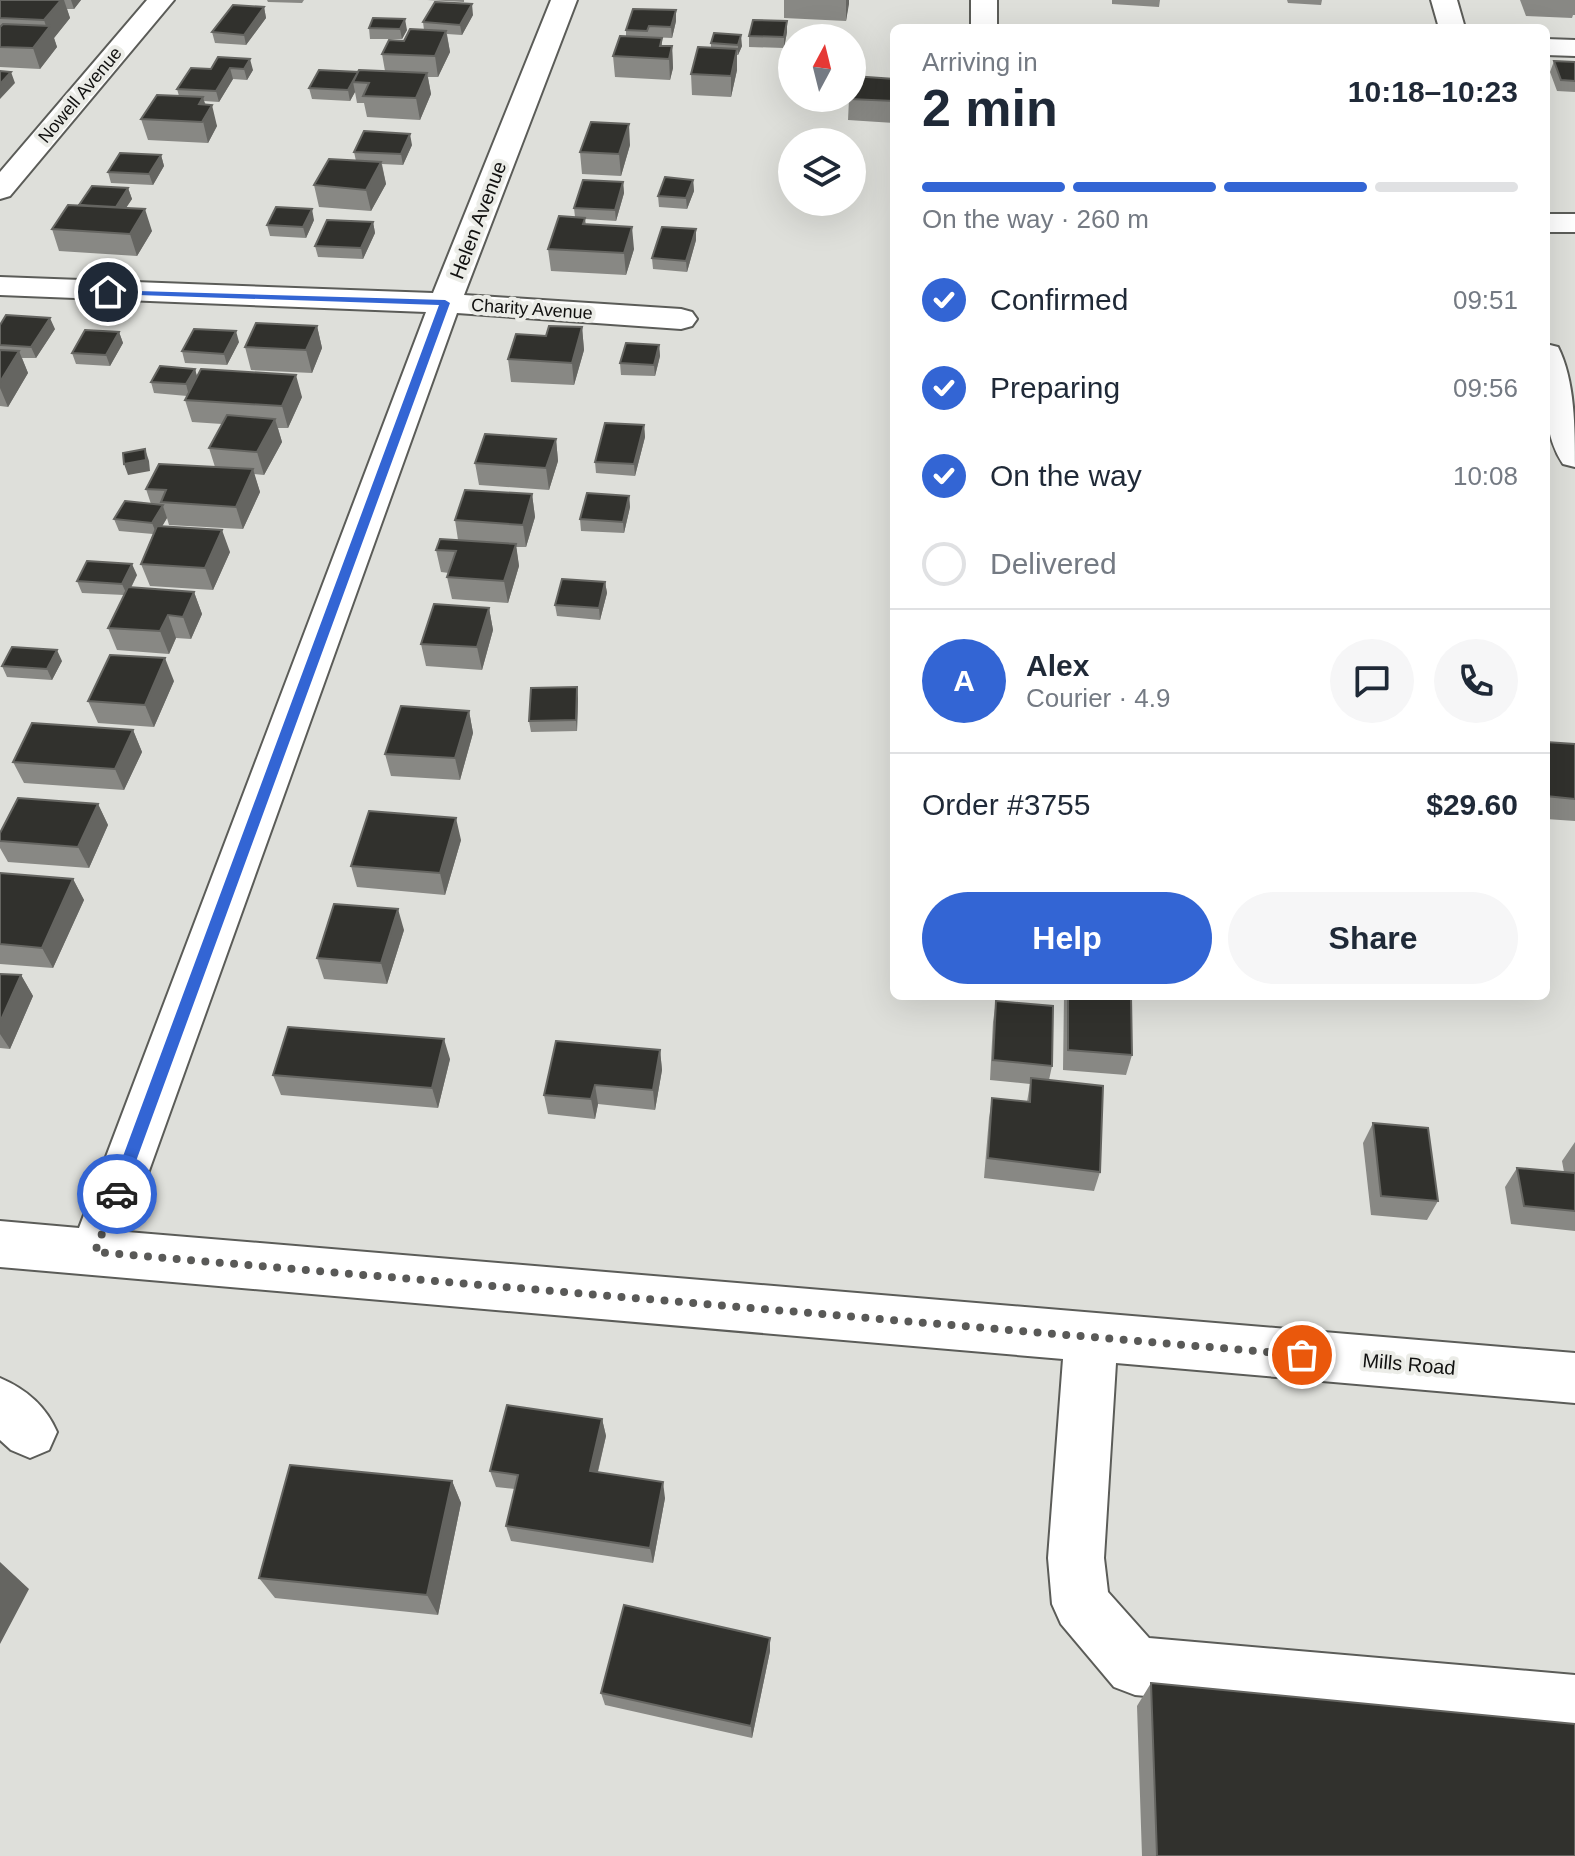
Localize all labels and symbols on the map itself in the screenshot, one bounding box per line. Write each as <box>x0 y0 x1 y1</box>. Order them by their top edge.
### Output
north arrow <box>778 24 866 112</box>
street label: Nowell Avenue <box>34 43 126 147</box>
street label: Helen Avenue <box>445 158 511 282</box>
pin <box>74 258 142 326</box>
street label: Charity Avenue <box>471 295 593 323</box>
courier <box>77 1154 157 1234</box>
pin <box>1268 1321 1336 1389</box>
street label: Mills Road <box>1362 1349 1456 1379</box>

